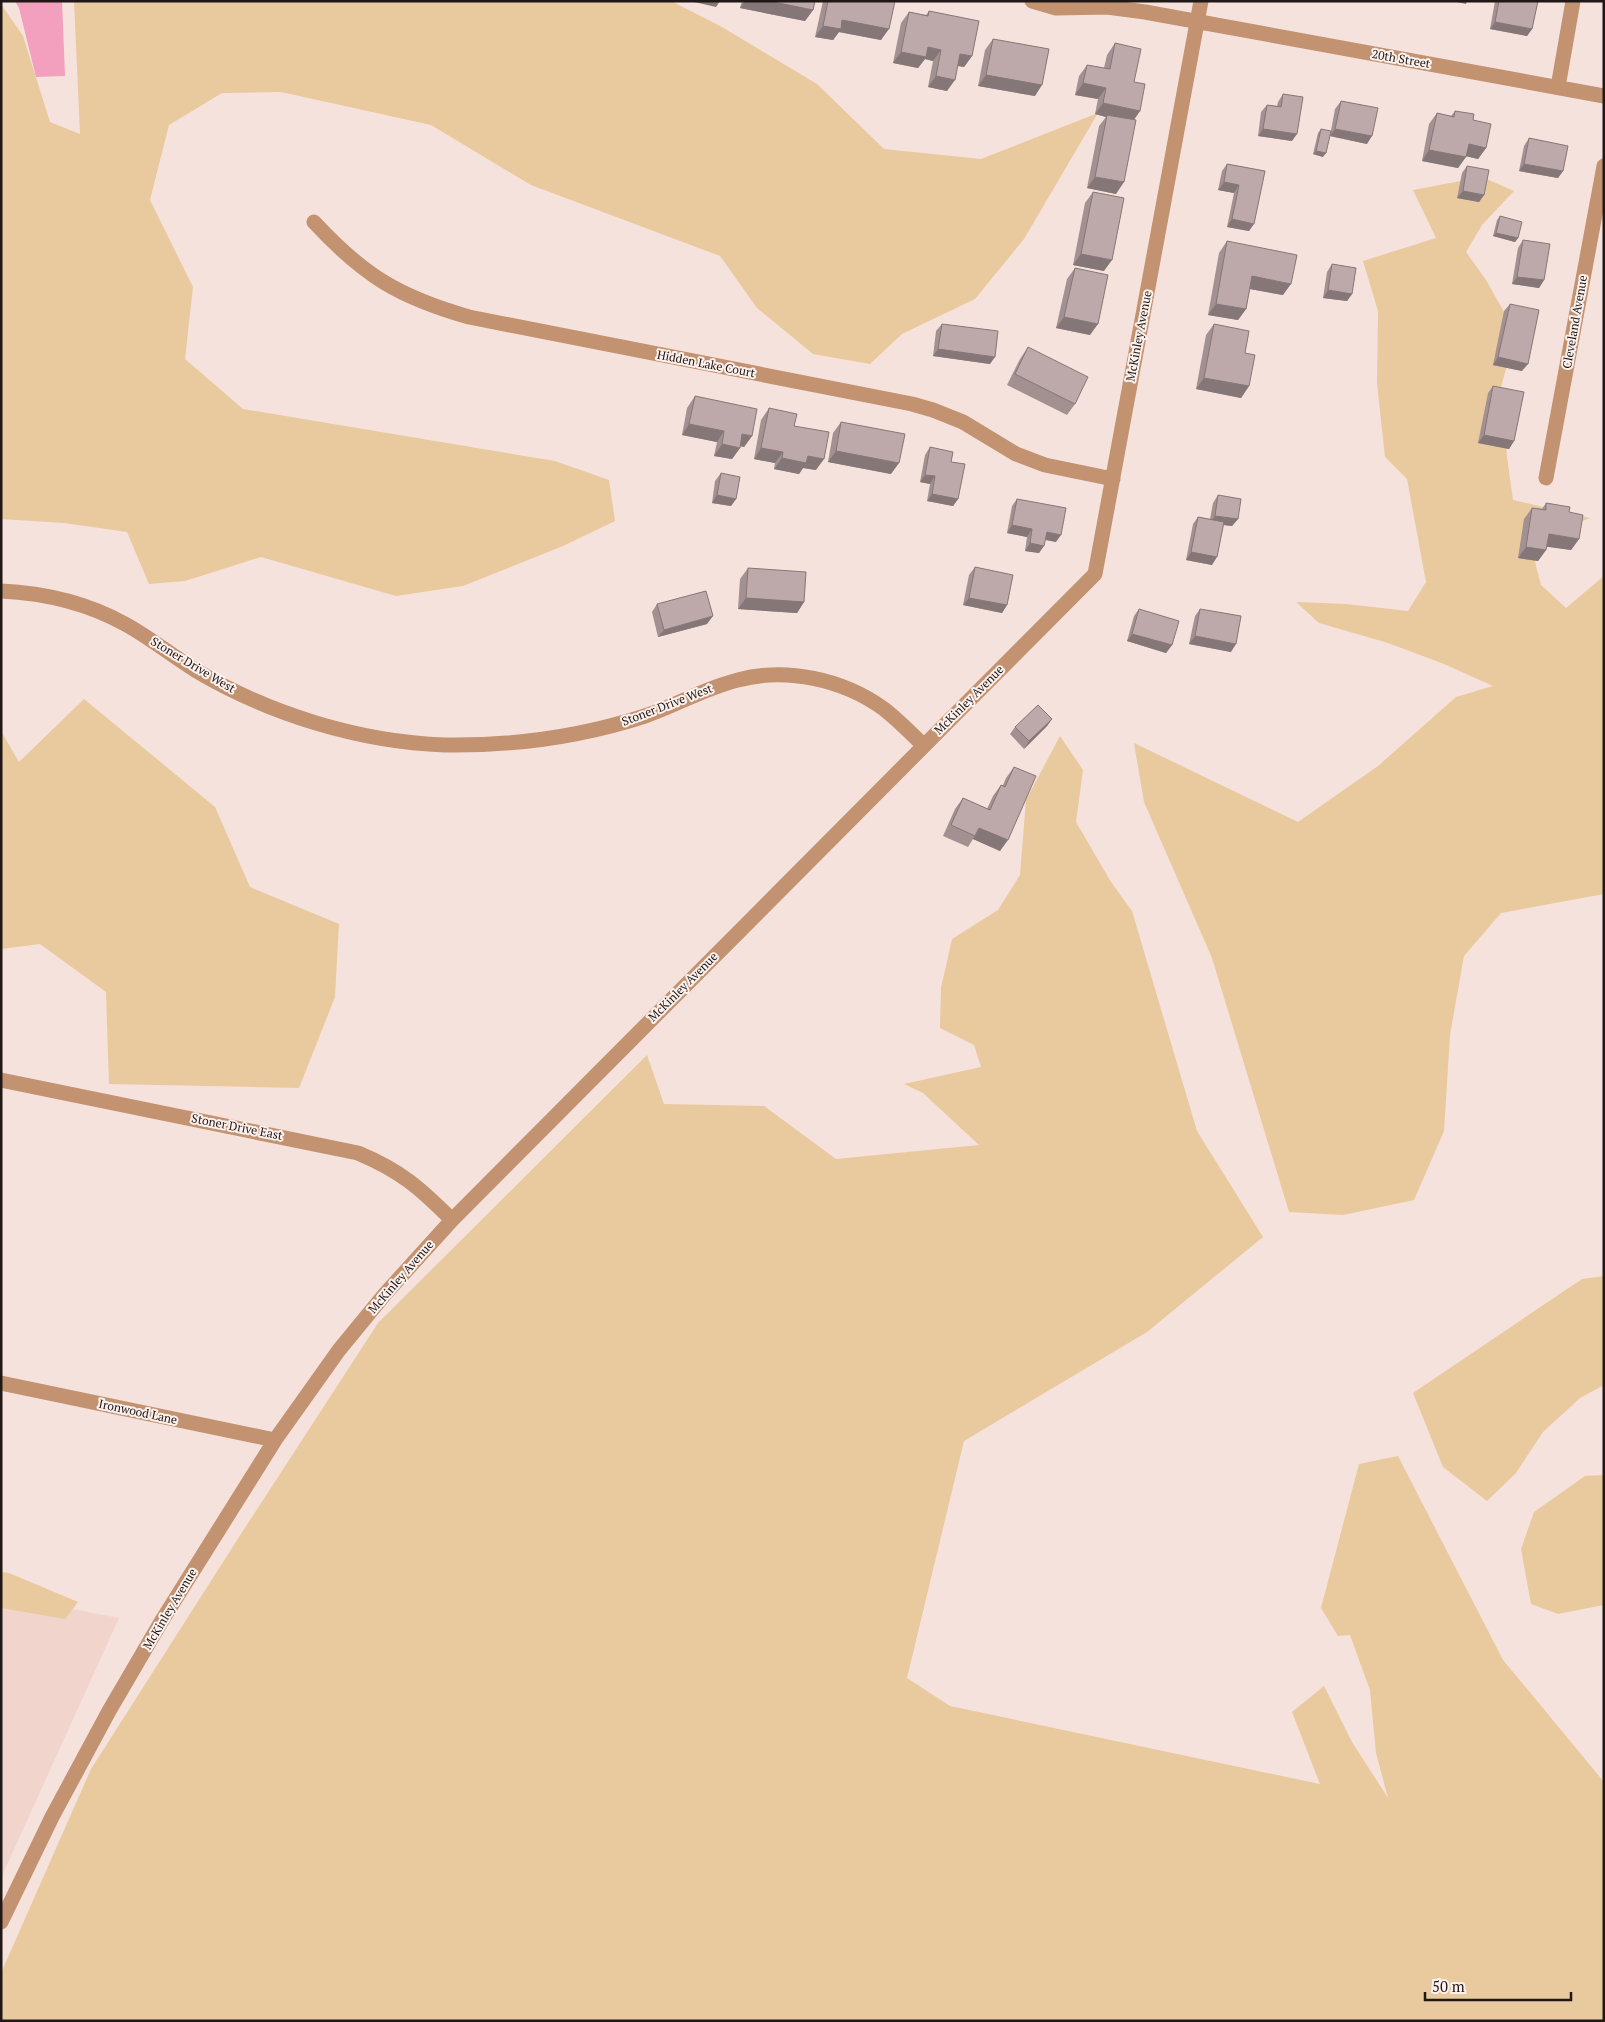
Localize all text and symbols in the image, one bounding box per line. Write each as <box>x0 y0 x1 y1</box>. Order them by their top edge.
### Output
street label: 20th Street <box>1371 46 1432 71</box>
street label: Cleveland Avenue <box>1559 274 1590 370</box>
street label: McKinley Avenue <box>1122 289 1155 382</box>
street label: Hidden Lake Court <box>656 347 757 380</box>
street label: Stoner Drive West <box>148 633 239 696</box>
street label: McKinley Avenue <box>931 662 1006 737</box>
street label: Stoner Drive West <box>619 680 715 729</box>
street label: McKinley Avenue <box>645 949 720 1024</box>
street label: Stoner Drive East <box>190 1110 284 1143</box>
street label: McKinley Avenue <box>365 1237 436 1316</box>
street label: Ironwood Lane <box>97 1396 179 1427</box>
street label: McKinley Avenue <box>139 1565 200 1652</box>
scale bar <box>1425 1970 1571 2002</box>
text: 50 m <box>1432 1976 1465 1996</box>

